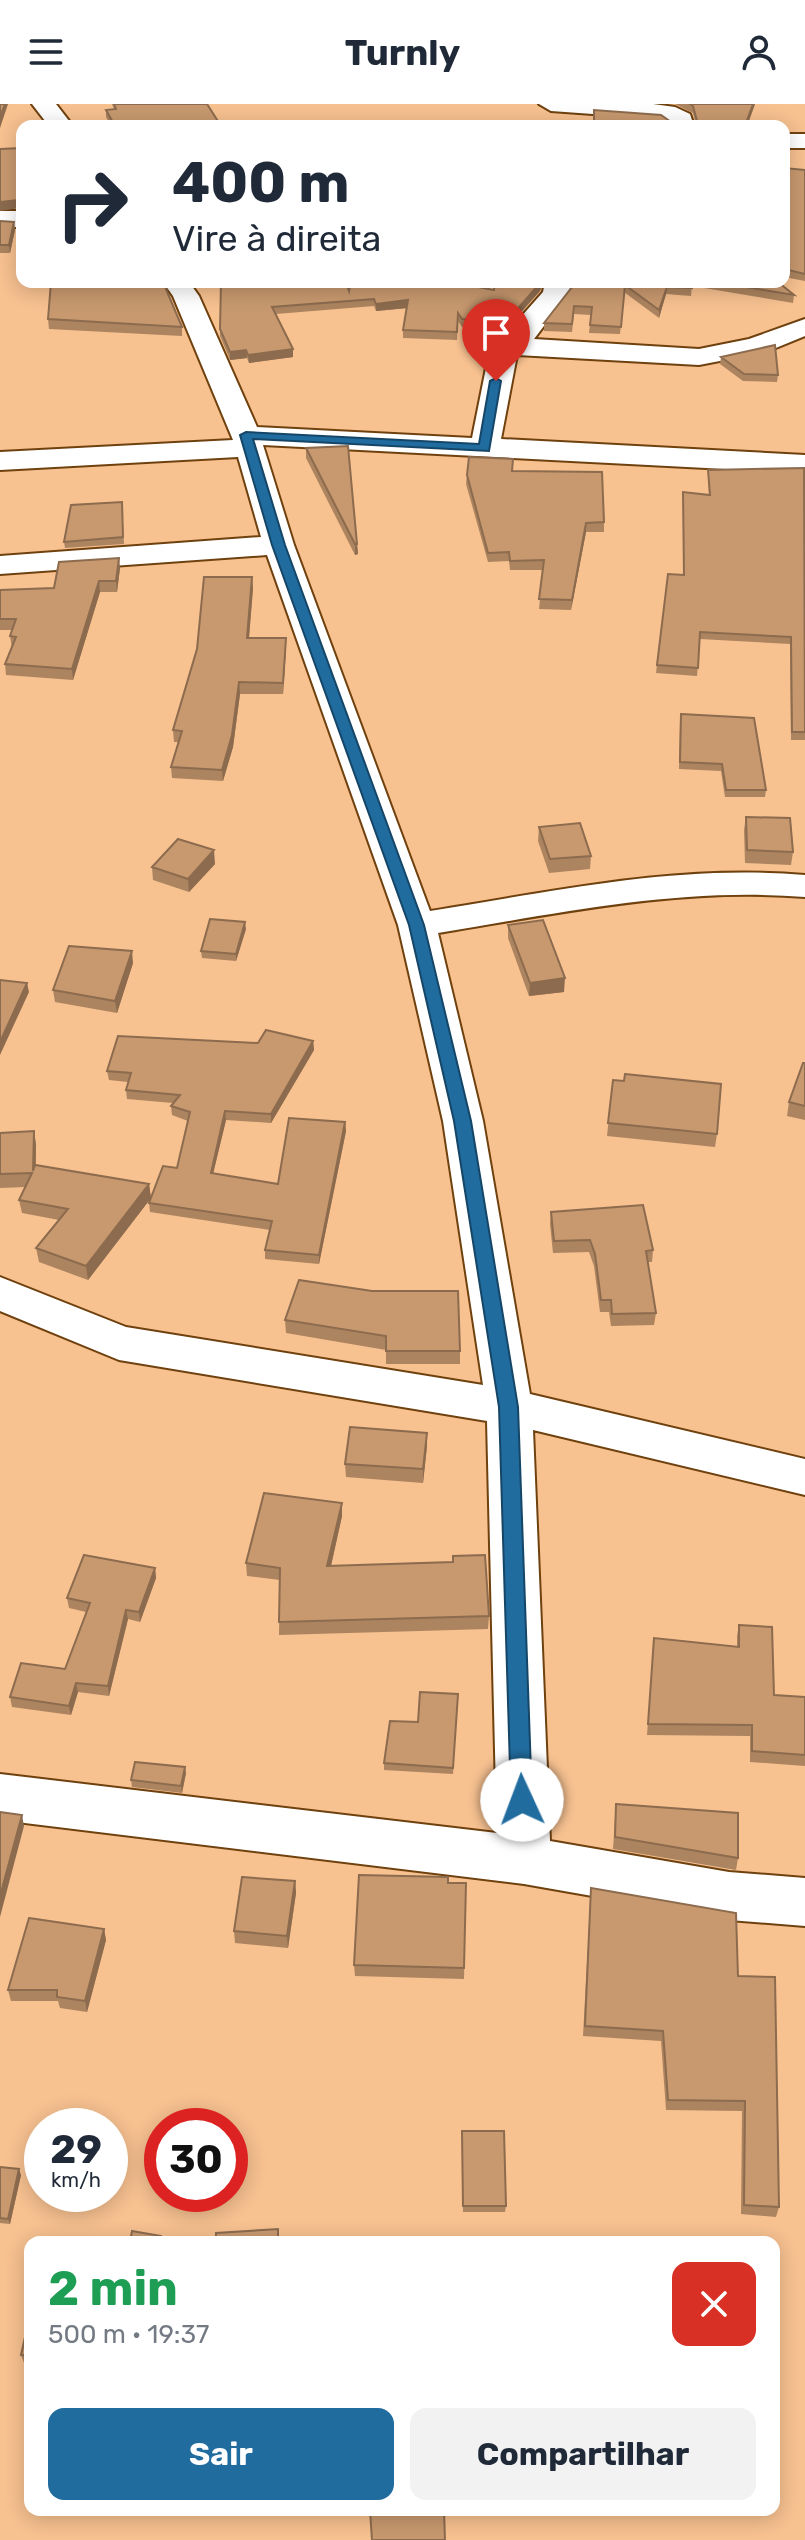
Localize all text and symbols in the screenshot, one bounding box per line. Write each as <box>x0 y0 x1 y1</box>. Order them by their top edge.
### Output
icon: menu <box>24 30 68 74</box>
icon: person <box>737 30 781 74</box>
text: Turnly <box>345 31 460 74</box>
text: 400 m <box>172 150 350 216</box>
icon: right <box>40 152 144 256</box>
text: Vire à direita <box>172 217 381 260</box>
pin <box>462 299 530 381</box>
icon: arrive <box>474 311 518 355</box>
position arrow <box>480 1758 564 1842</box>
speed limit sign: 30 <box>144 2108 248 2212</box>
text: 29 <box>50 2126 102 2173</box>
text: km/h <box>51 2168 101 2192</box>
text: 2 min <box>48 2260 178 2317</box>
button: close <box>672 2262 756 2346</box>
text: 500 m · 19:37 <box>48 2319 209 2350</box>
button: Sair <box>48 2408 394 2500</box>
button: Compartilhar <box>410 2408 756 2500</box>

